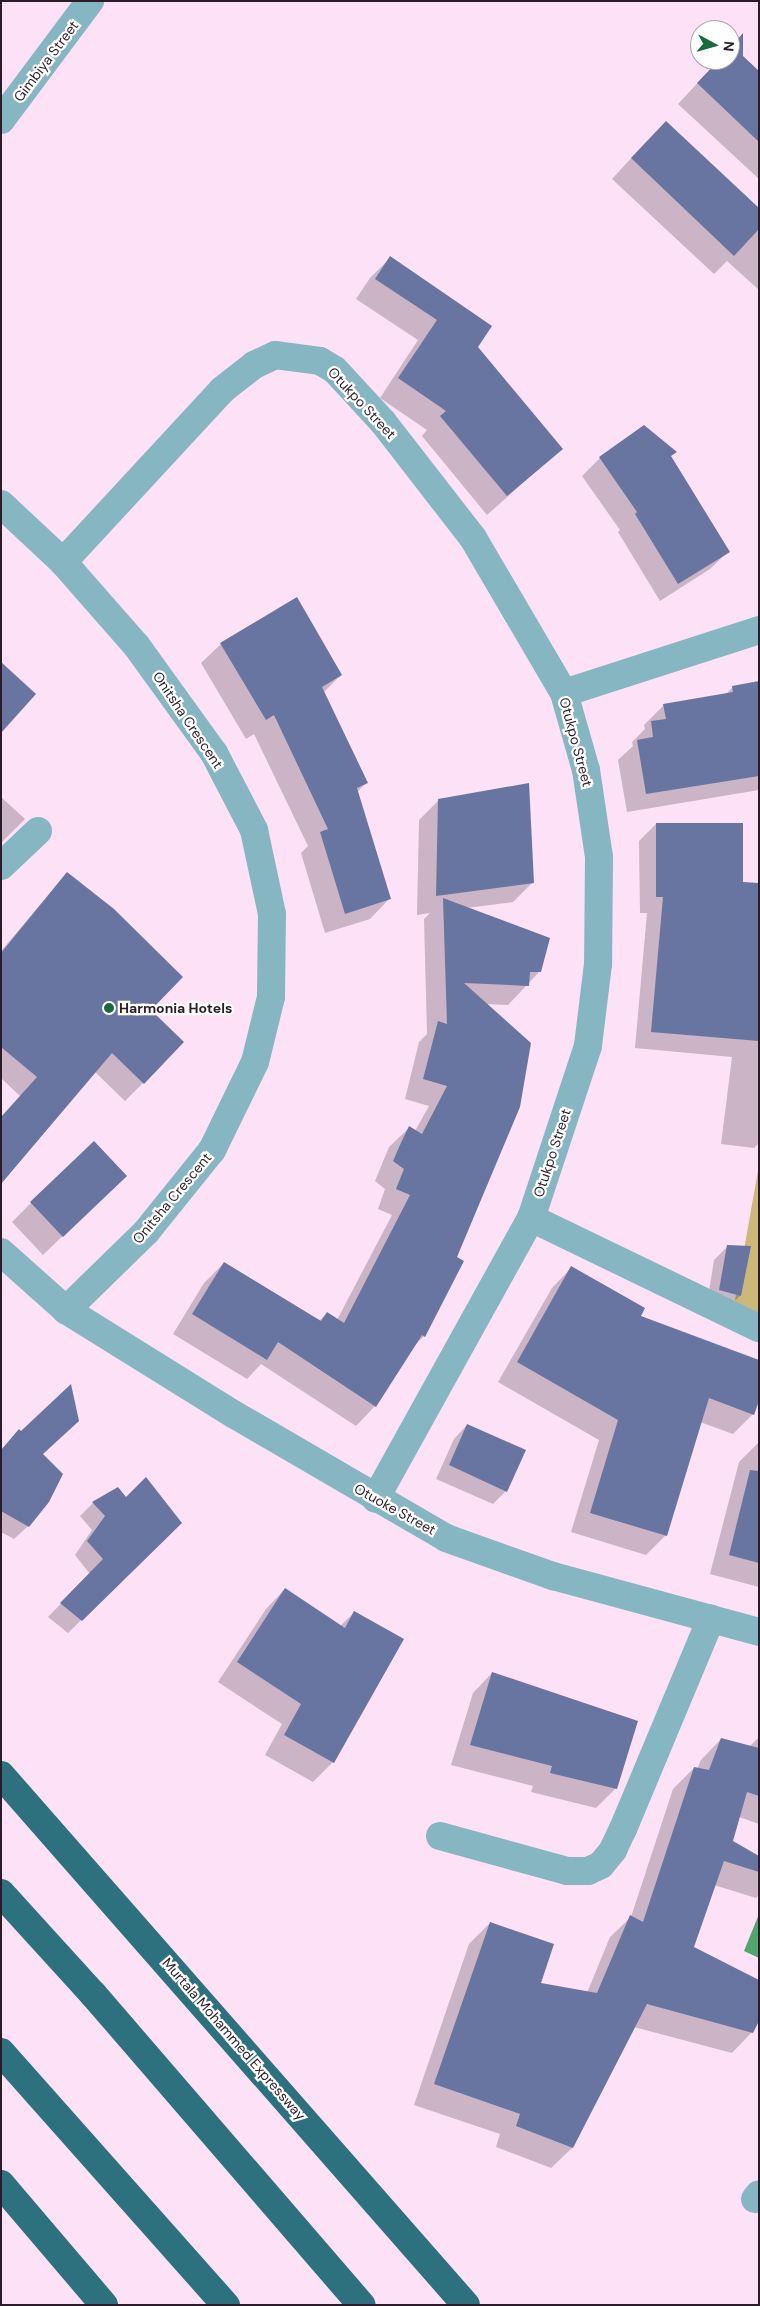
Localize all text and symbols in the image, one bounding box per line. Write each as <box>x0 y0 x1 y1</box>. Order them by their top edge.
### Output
street label: Gimbiya Street <box>10 17 82 105</box>
north arrow <box>690 20 740 70</box>
text: N <box>719 40 738 52</box>
street label: Otukpo Street <box>325 364 399 442</box>
street label: Onitsha Crescent <box>149 668 227 772</box>
street label: Otukpo Street <box>556 695 596 789</box>
place label: Harmonia Hotels <box>119 1000 232 1016</box>
marker: Harmonia Hotels <box>103 1002 115 1014</box>
street label: Otukpo Street <box>530 1107 574 1199</box>
street label: Onitsha Crescent <box>129 1149 215 1247</box>
street label: Otuoke Street <box>351 1480 439 1538</box>
street label: Murtala Mohammed Expressway <box>159 1954 309 2124</box>

